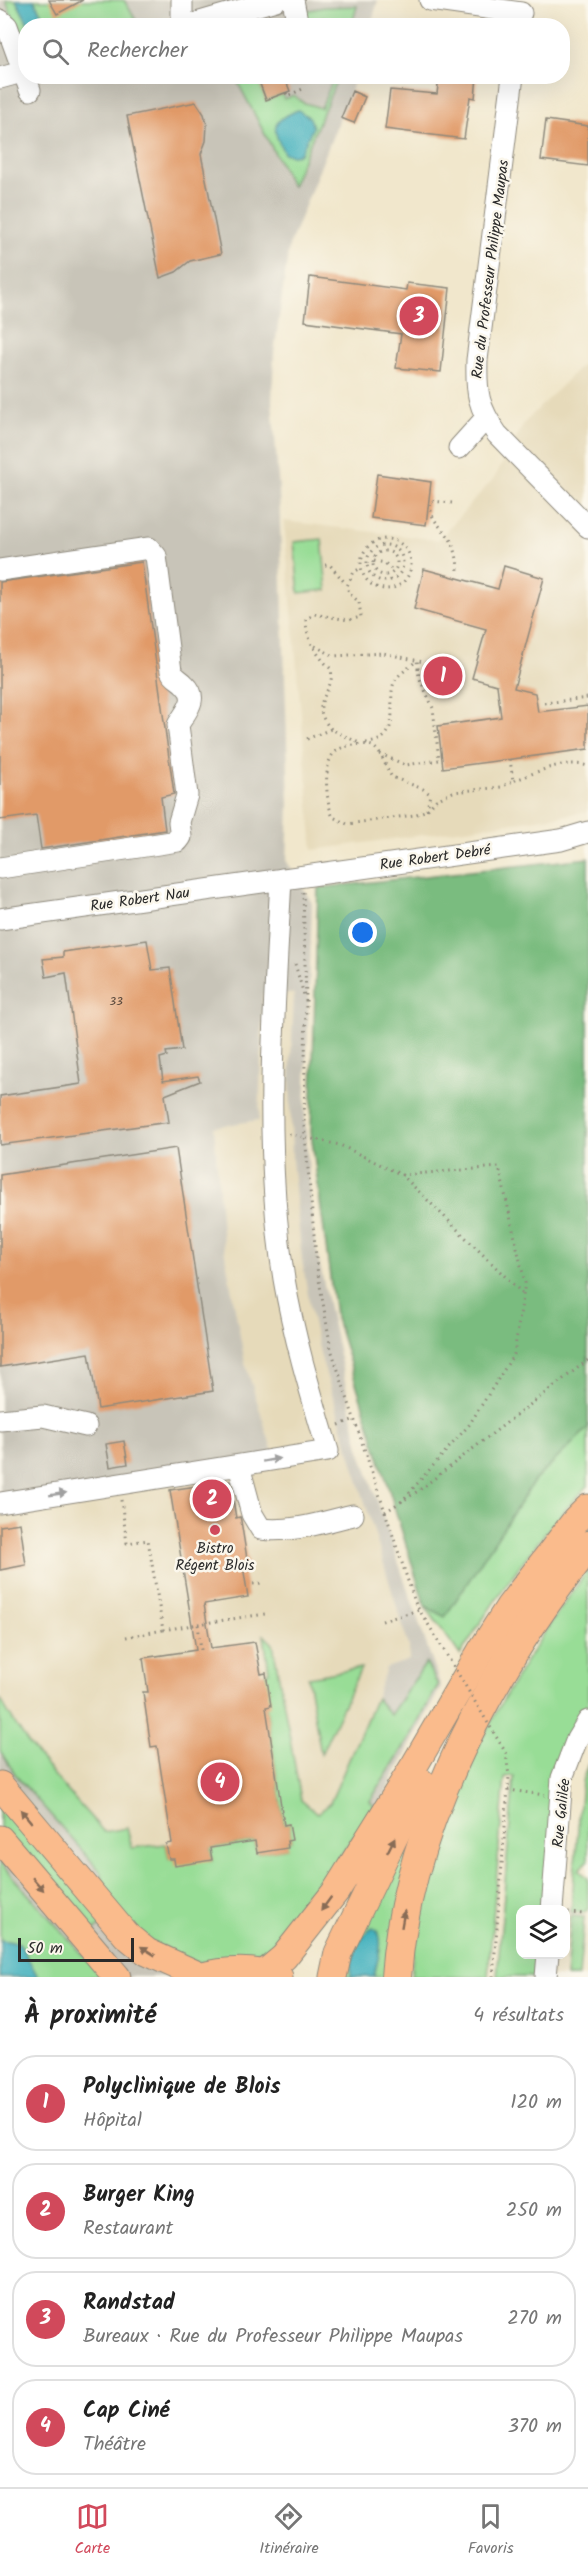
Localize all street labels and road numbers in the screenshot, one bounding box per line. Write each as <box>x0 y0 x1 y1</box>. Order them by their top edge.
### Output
street label: Rue du Professeur Philippe Maupas <box>466 158 516 380</box>
street label: Rue Robert Debré <box>378 838 493 878</box>
street label: Rue Robert Nau <box>89 881 191 919</box>
street label: Rue Galilée <box>546 1777 578 1849</box>

